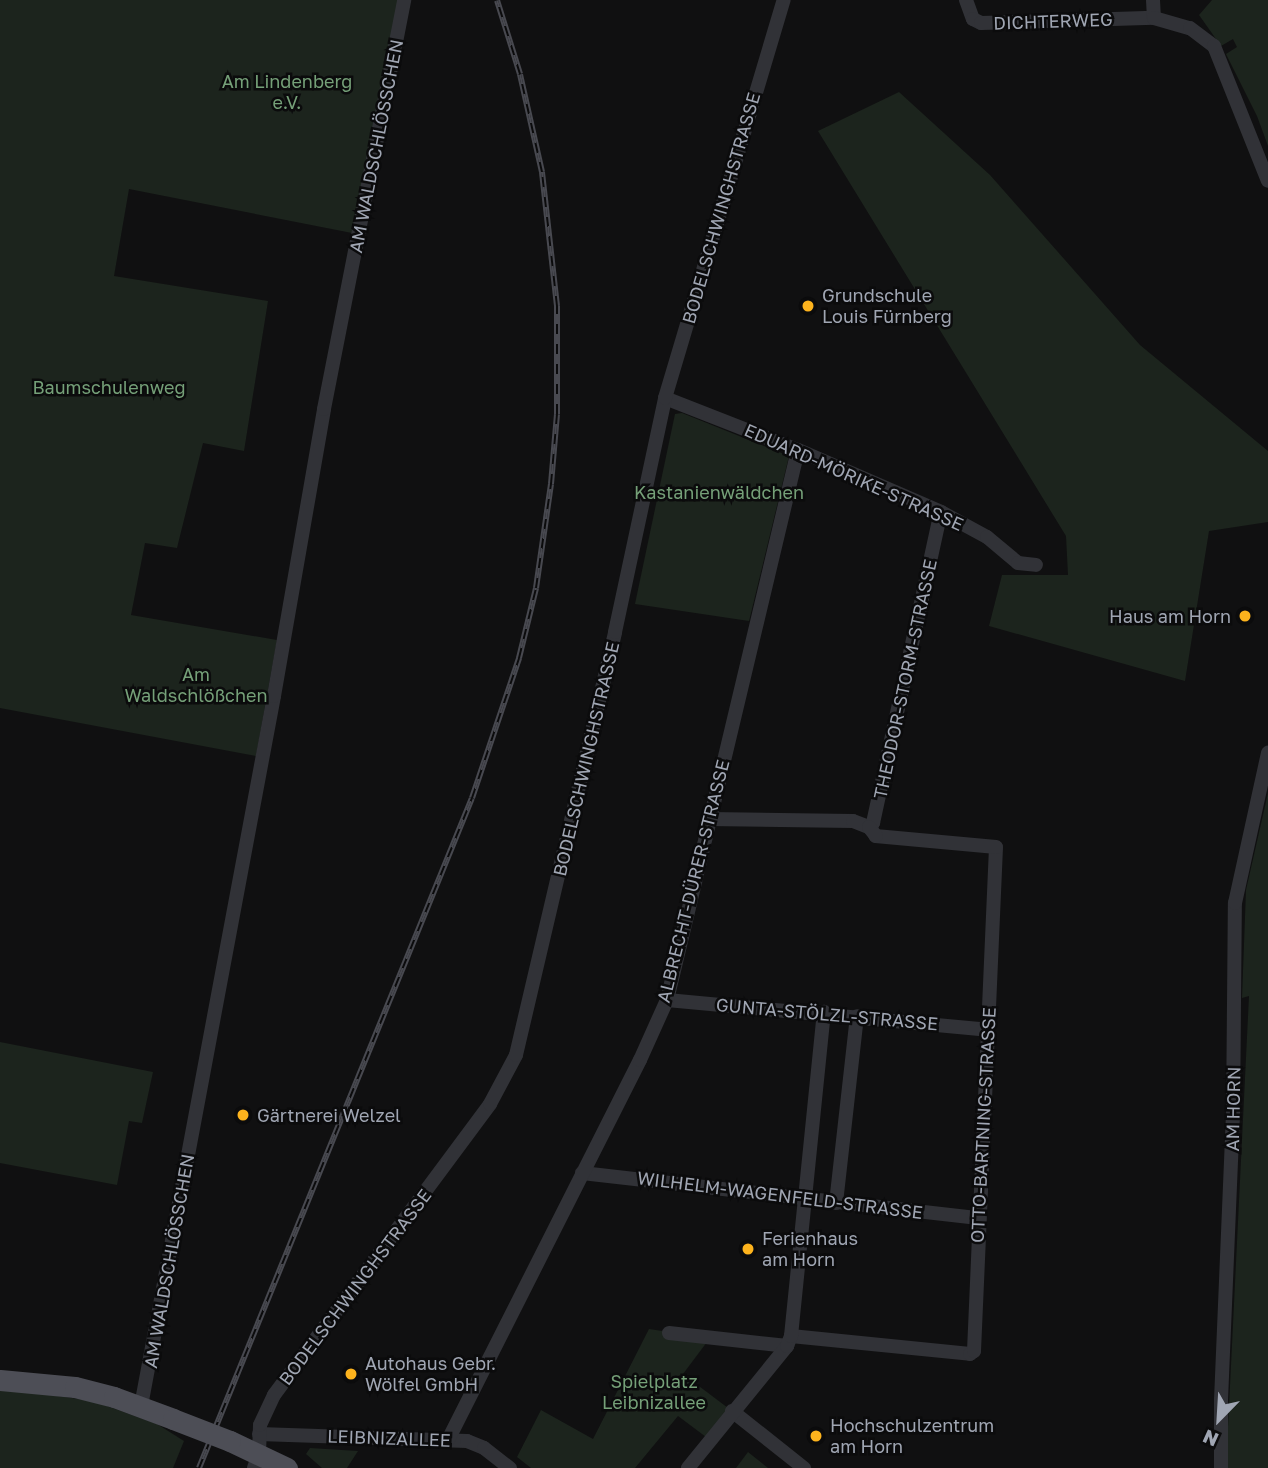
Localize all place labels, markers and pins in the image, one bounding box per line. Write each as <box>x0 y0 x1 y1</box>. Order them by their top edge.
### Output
place label: Grundschule Louis Fürnberg <box>822 285 952 328</box>
marker: Grundschule Louis Fürnberg <box>800 298 816 314</box>
place label: Haus am Horn <box>1109 605 1231 627</box>
marker: Haus am Horn <box>1237 608 1253 624</box>
place label: Gärtnerei Welzel <box>257 1104 401 1126</box>
marker: Gärtnerei Welzel <box>235 1107 251 1123</box>
place label: Ferienhaus am Horn <box>762 1228 858 1270</box>
marker: Ferienhaus am Horn <box>740 1241 756 1257</box>
place label: Autohaus Gebr. Wölfel GmbH <box>365 1353 496 1396</box>
marker: Autohaus Gebr. Wölfel GmbH <box>343 1366 359 1382</box>
place label: Hochschulzentrum am Horn <box>830 1415 994 1458</box>
marker: Hochschulzentrum am Horn <box>808 1428 824 1444</box>

